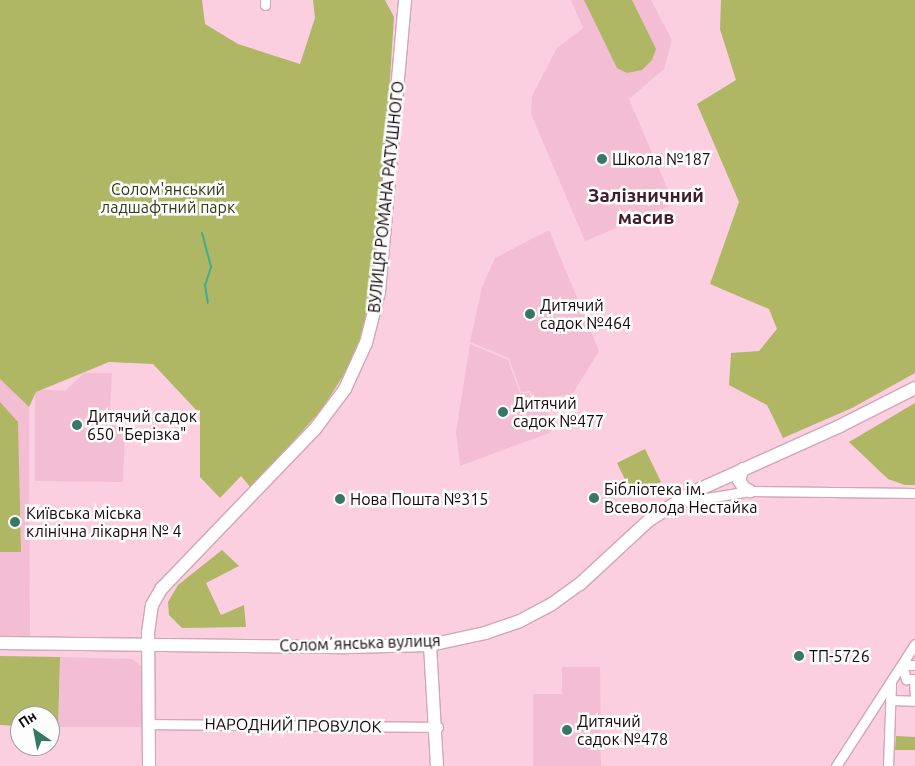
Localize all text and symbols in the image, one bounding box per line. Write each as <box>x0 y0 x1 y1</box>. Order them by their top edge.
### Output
street label: ВУЛИЦЯ РОМАНА РАТУШНОГО <box>364 80 408 314</box>
place label: Школа №187 <box>612 149 711 169</box>
marker: Школа №187 <box>596 153 608 165</box>
park label: Солом'янський ладшафтний парк <box>101 179 235 217</box>
district label: Залізничний масив <box>588 185 704 229</box>
place label: Дитячий садок №464 <box>540 295 631 333</box>
marker: Дитячий садок №464 <box>524 308 536 320</box>
place label: Дитячий садок №477 <box>513 393 604 431</box>
place label: Дитячий садок 650 "Берізка" <box>87 406 197 444</box>
marker: Дитячий садок №477 <box>497 406 509 418</box>
marker: Дитячий садок 650 "Берізка" <box>71 419 83 431</box>
place label: Бібліотека ім. Всеволода Нестайка <box>604 479 757 517</box>
place label: Нова Пошта №315 <box>350 489 488 509</box>
marker: Бібліотека ім. Всеволода Нестайка <box>588 492 600 504</box>
marker: Нова Пошта №315 <box>334 493 346 505</box>
place label: Київська міська клінічна лікарня № 4 <box>26 503 182 541</box>
marker: Київська міська клінічна лікарня № 4 <box>8 515 22 529</box>
street label: Соломʼянська вулиця <box>279 631 441 655</box>
place label: ТП-5726 <box>809 646 870 666</box>
marker: ТП-5726 <box>793 650 805 662</box>
north arrow <box>10 706 60 756</box>
text: Пн <box>15 708 39 731</box>
place label: Дитячий садок №478 <box>577 711 668 749</box>
street label: НАРОДНИЙ ПРОВУЛОК <box>205 714 381 736</box>
marker: Дитячий садок №478 <box>561 724 573 736</box>

